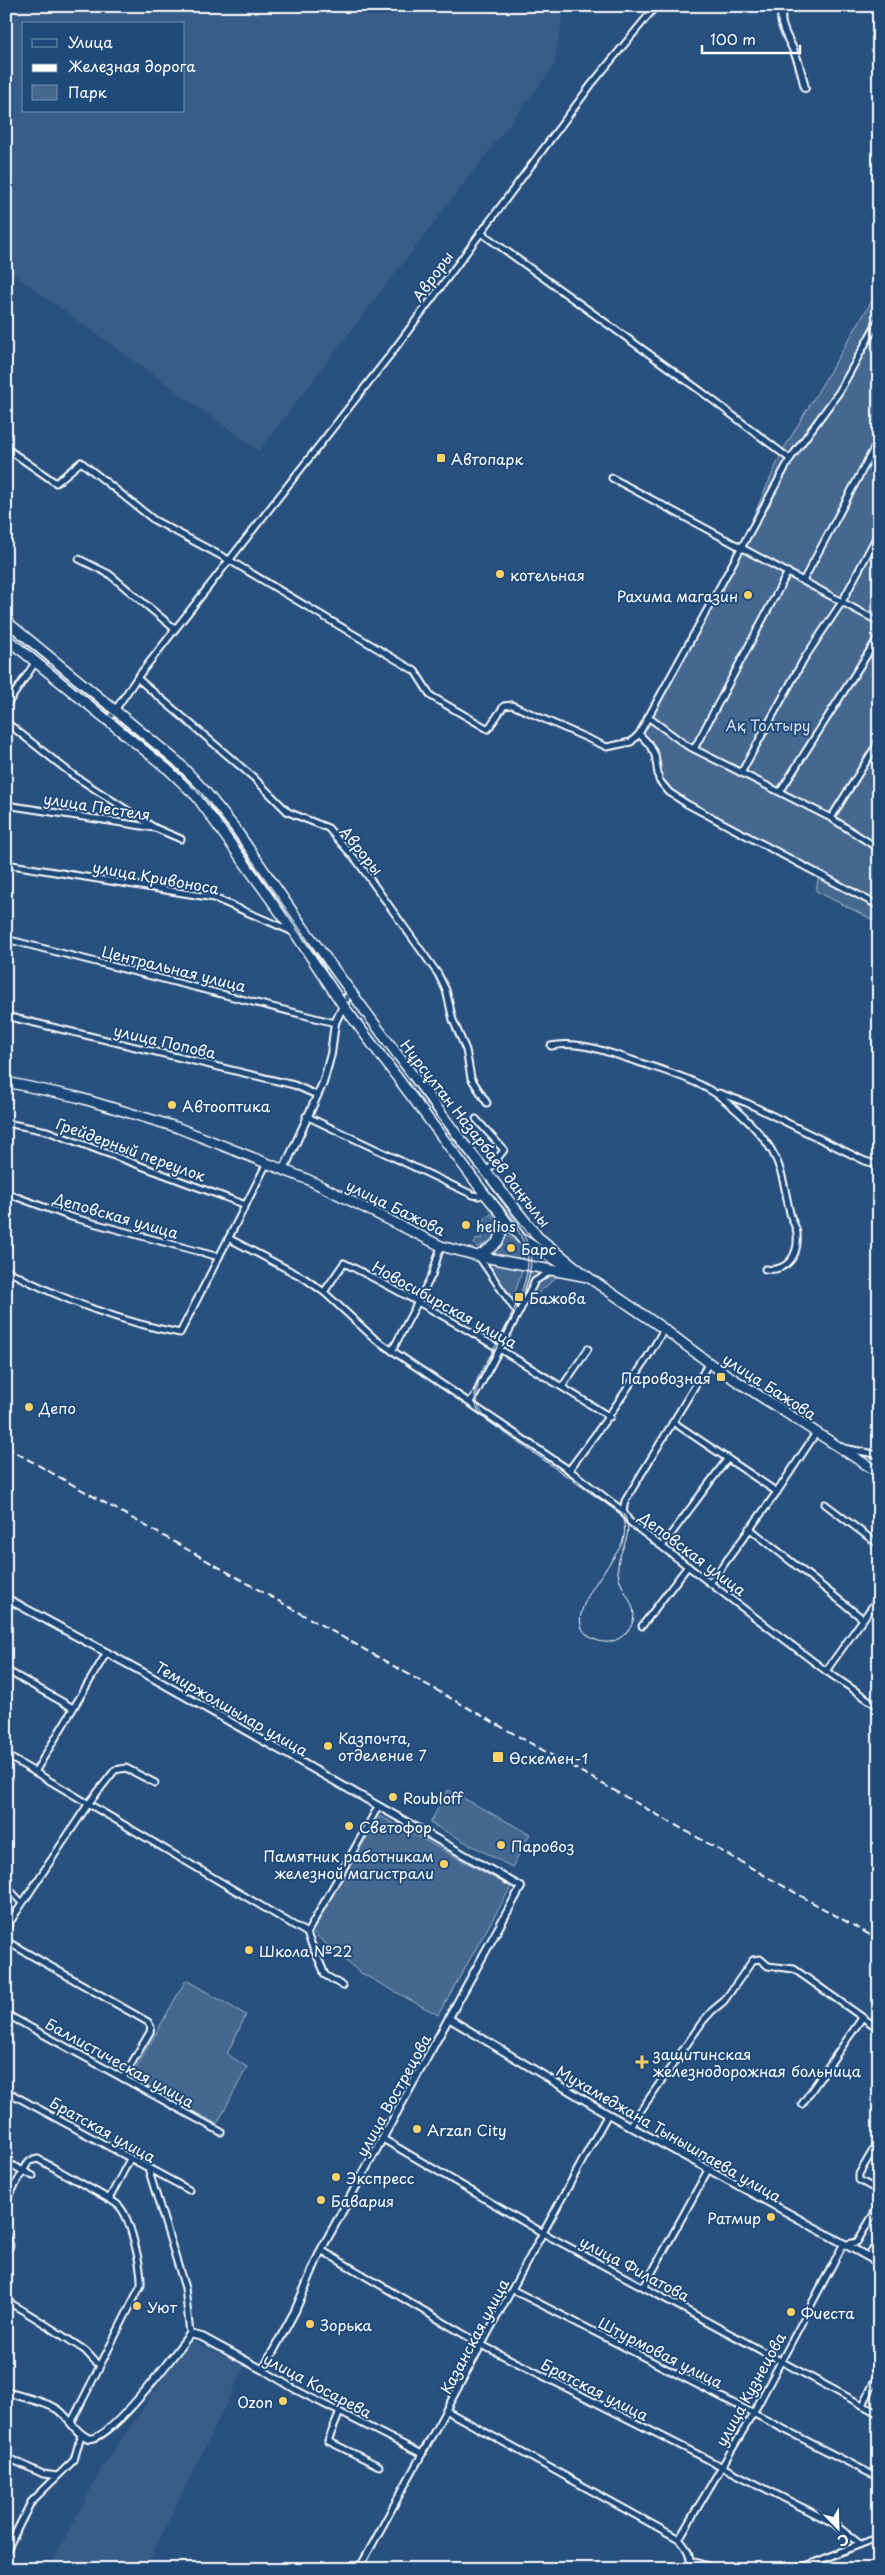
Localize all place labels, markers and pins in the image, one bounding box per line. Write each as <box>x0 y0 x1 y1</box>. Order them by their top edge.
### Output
place label: Автопарк <box>451 447 523 470</box>
marker: Автопарк <box>435 452 447 464</box>
place label: котельная <box>510 563 585 586</box>
marker: котельная <box>494 568 506 580</box>
place label: Рахима магазин <box>617 584 738 607</box>
marker: Рахима магазин <box>742 589 754 601</box>
place label: Автооптика <box>182 1094 271 1117</box>
marker: Автооптика <box>166 1099 178 1111</box>
place label: helios <box>476 1214 516 1237</box>
marker: helios <box>460 1219 472 1231</box>
place label: Барс <box>521 1237 556 1260</box>
marker: Барс <box>505 1242 517 1254</box>
place label: Бажова <box>529 1286 587 1309</box>
marker: Бажова <box>513 1291 525 1303</box>
place label: Паровозная <box>621 1366 711 1389</box>
marker: Паровозная <box>715 1371 727 1383</box>
place label: Депо <box>38 1396 76 1419</box>
marker: Депо <box>23 1401 35 1413</box>
place label: Казпочта, отделение 7 <box>338 1726 427 1766</box>
marker: Казпочта, отделение 7 <box>322 1740 334 1752</box>
place label: Өскемен-1 <box>509 1746 588 1769</box>
marker: Өскемен-1 <box>491 1750 505 1764</box>
place label: Roubloff <box>403 1786 464 1809</box>
marker: Roubloff <box>387 1791 399 1803</box>
place label: Светофор <box>359 1815 432 1838</box>
marker: Светофор <box>343 1820 355 1832</box>
place label: Паровоз <box>511 1834 574 1857</box>
marker: Паровоз <box>495 1839 507 1851</box>
place label: Памятник работникам железной магистрали <box>263 1844 434 1884</box>
marker: Памятник работникам железной магистрали <box>438 1858 450 1870</box>
place label: Школа №22 <box>259 1939 352 1962</box>
marker: Школа №22 <box>243 1944 255 1956</box>
place label: защитинская железнодорожная больница <box>652 2042 862 2082</box>
marker: защитинская железнодорожная больница <box>635 2055 649 2069</box>
place label: Arzan City <box>427 2118 507 2141</box>
marker: Arzan City <box>411 2123 423 2135</box>
place label: Экспресс <box>346 2166 415 2189</box>
marker: Экспресс <box>330 2171 342 2183</box>
place label: Бавария <box>331 2189 394 2212</box>
marker: Бавария <box>315 2194 327 2206</box>
place label: Ратмир <box>707 2206 761 2229</box>
marker: Ратмир <box>765 2211 777 2223</box>
place label: Уют <box>147 2295 178 2318</box>
marker: Уют <box>131 2300 143 2312</box>
place label: Фиеста <box>801 2301 855 2324</box>
marker: Фиеста <box>785 2306 797 2318</box>
place label: Зорька <box>320 2313 373 2336</box>
marker: Зорька <box>304 2318 316 2330</box>
place label: Ozon <box>237 2390 273 2413</box>
marker: Ozon <box>277 2395 289 2407</box>

